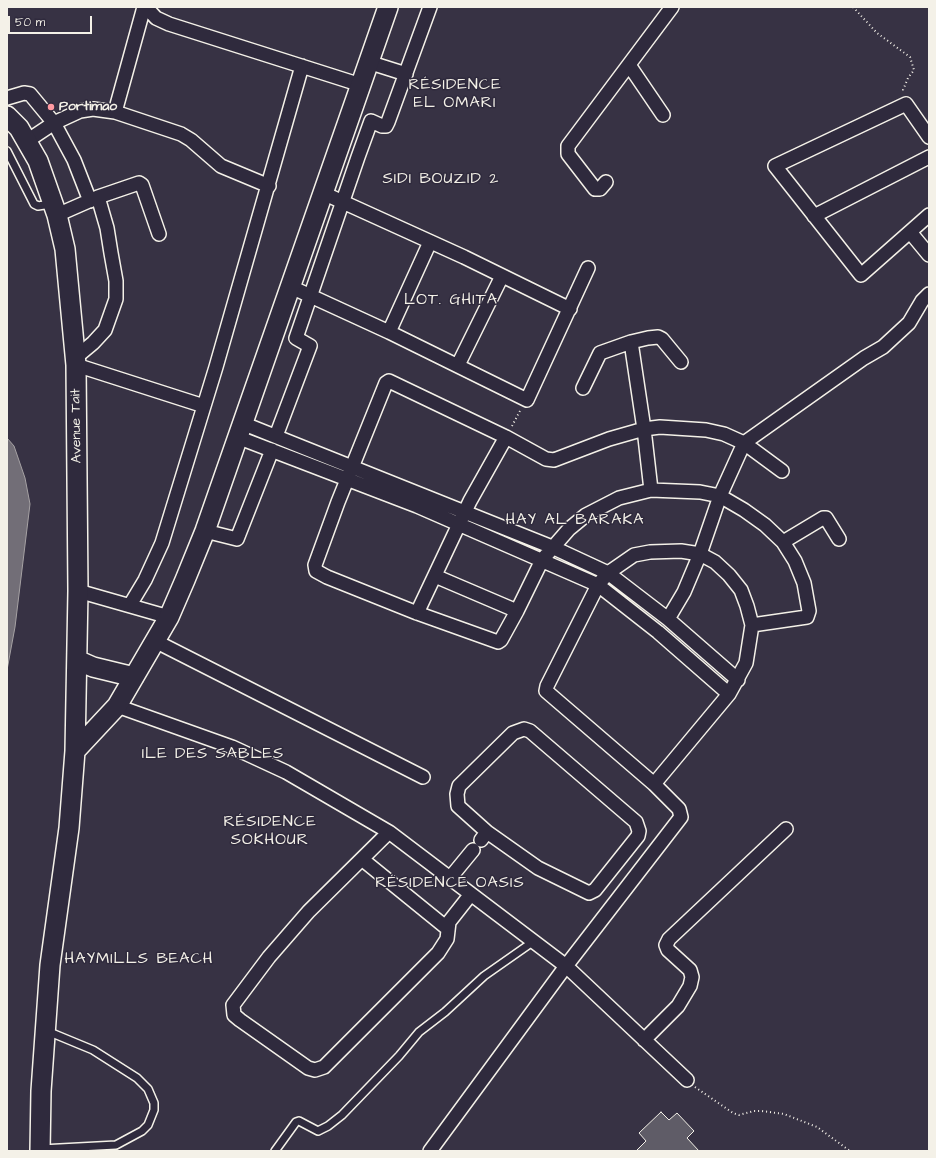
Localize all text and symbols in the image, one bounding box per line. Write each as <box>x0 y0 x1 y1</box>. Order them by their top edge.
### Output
scale bar <box>10 8 94 34</box>
text: 50 m <box>15 14 45 31</box>
district label: RÉSIDENCE EL OMARI <box>408 76 502 114</box>
place label: Portimao <box>59 99 117 115</box>
marker: Portimao <box>46 102 56 112</box>
district label: SIDI BOUZID 2 <box>383 170 499 190</box>
district label: LOT. GHITA <box>404 291 498 311</box>
street label: Avenue Tait <box>68 389 86 463</box>
district label: HAY AL BARAKA <box>506 511 644 531</box>
district label: ILE DES SABLES <box>142 745 284 765</box>
district label: RÉSIDENCE SOKHOUR <box>223 813 317 851</box>
district label: RÉSIDENCE OASIS <box>375 874 525 894</box>
district label: HAYMILLS BEACH <box>64 950 214 970</box>

